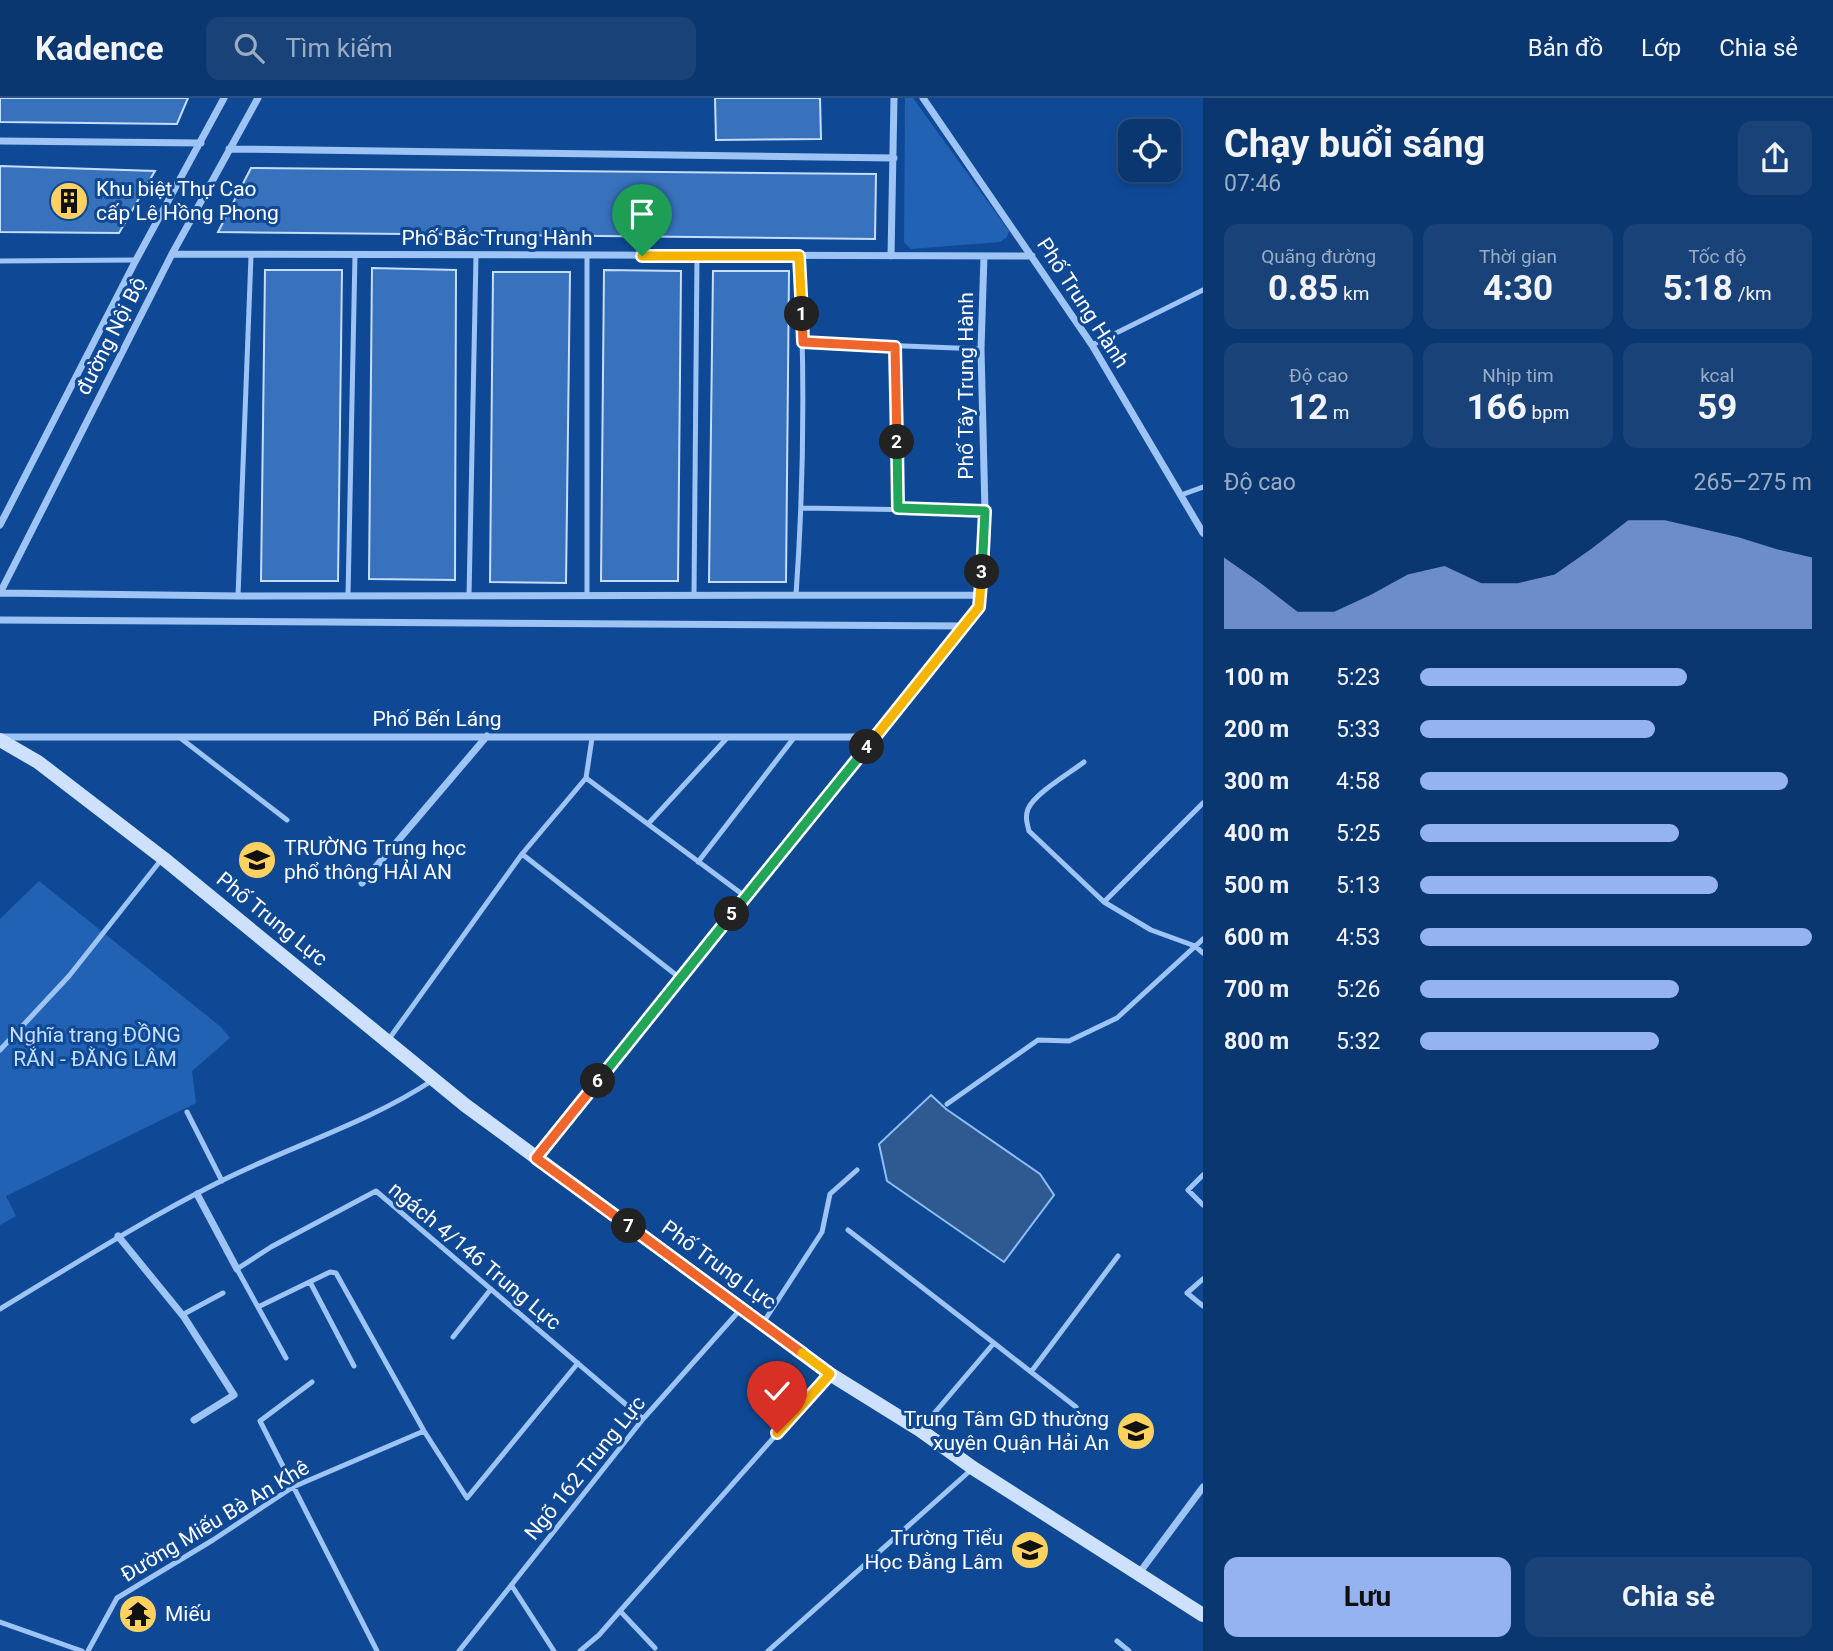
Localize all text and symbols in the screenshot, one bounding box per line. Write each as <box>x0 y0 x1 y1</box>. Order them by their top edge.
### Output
search box <box>206 17 696 80</box>
text: Kadence <box>35 29 164 68</box>
icon: search <box>230 29 268 67</box>
text: Tìm kiếm <box>286 33 393 63</box>
text: Bản đồ <box>1528 34 1603 62</box>
text: Lớp <box>1641 34 1681 62</box>
text: Chia sẻ <box>1719 34 1798 62</box>
map controls <box>1118 119 1181 182</box>
button: locate <box>1118 119 1181 182</box>
button: share <box>1738 121 1812 195</box>
text: Chạy buổi sáng <box>1224 122 1485 166</box>
text: 07:46 <box>1224 170 1281 197</box>
place label: Khu biệt Thự Cao cấp Lê Hồng Phong <box>96 177 279 225</box>
building icon: Khu biệt Thự Cao cấp Lê Hồng Phong <box>48 180 90 222</box>
pin <box>612 184 672 256</box>
icon: arrive <box>623 195 661 233</box>
street label: Phố Bắc Trung Hành <box>402 226 592 250</box>
street label: Phố Trung Hành <box>1032 233 1134 373</box>
text: Quãng đường <box>1261 245 1376 268</box>
text: Thời gian <box>1479 245 1557 268</box>
text: Tốc độ <box>1688 245 1746 268</box>
text: 0.85 <box>1268 268 1338 309</box>
text: 4:30 <box>1483 268 1553 309</box>
text: 5:18 <box>1663 268 1733 309</box>
street label: đường Nội Bộ <box>71 273 151 399</box>
text: km <box>1338 282 1369 305</box>
text: /km <box>1733 282 1772 305</box>
street label: Phố Tây Trung Hành <box>954 292 978 480</box>
pin: 1 <box>784 296 820 332</box>
text: 1 <box>796 302 807 325</box>
text: Độ cao <box>1289 364 1348 387</box>
text: Nhịp tim <box>1482 364 1554 387</box>
text: kcal <box>1700 364 1735 387</box>
text: 12 <box>1288 387 1328 428</box>
text: 166 <box>1467 387 1527 428</box>
text: 59 <box>1697 387 1737 428</box>
text: m <box>1328 401 1349 424</box>
text: bpm <box>1527 401 1569 424</box>
pin: 2 <box>880 424 914 460</box>
text: 2 <box>891 430 902 453</box>
text: Độ cao <box>1224 469 1296 496</box>
text: 265–275 m <box>1693 469 1812 496</box>
pin: 3 <box>964 554 1000 589</box>
text: 3 <box>976 560 987 583</box>
text: 100 m <box>1224 664 1289 691</box>
text: 5:23 <box>1336 664 1380 691</box>
street label: Phố Bến Láng <box>372 707 502 731</box>
text: 200 m <box>1224 716 1289 743</box>
text: 5:33 <box>1336 716 1380 743</box>
pin: 4 <box>850 730 884 764</box>
text: 4 <box>861 735 872 758</box>
text: 300 m <box>1224 768 1289 795</box>
text: 4:58 <box>1336 768 1380 795</box>
text: 400 m <box>1224 820 1289 847</box>
text: 5:25 <box>1336 820 1380 847</box>
place label: TRƯỜNG Trung học phổ thông HẢI AN <box>284 836 466 884</box>
school or university icon: TRƯỜNG Trung học phổ thông HẢI AN <box>236 839 278 881</box>
street label: Phố Trung Lực <box>212 867 332 971</box>
text: 500 m <box>1224 872 1289 899</box>
text: 5:13 <box>1336 872 1380 899</box>
pin: 5 <box>714 896 750 932</box>
text: 5 <box>726 902 737 925</box>
text: 600 m <box>1224 924 1289 951</box>
text: 4:53 <box>1336 924 1380 951</box>
text: 700 m <box>1224 976 1289 1003</box>
text: 5:26 <box>1336 976 1380 1003</box>
park label: Nghĩa trang ĐỒNG RẮN - ĐẰNG LÂM <box>9 1022 181 1071</box>
text: 800 m <box>1224 1028 1289 1055</box>
text: 5:32 <box>1336 1028 1380 1055</box>
pin: 6 <box>580 1063 616 1098</box>
text: 6 <box>592 1069 603 1092</box>
street label: ngách 4/146 Trung Lực <box>384 1177 566 1335</box>
pin: 7 <box>612 1208 646 1244</box>
text: 7 <box>623 1214 634 1237</box>
street label: Phố Trung Lực <box>657 1215 781 1315</box>
pin <box>747 1361 807 1433</box>
icon: check <box>758 1372 796 1410</box>
street label: Ngõ 162 Trung Lực <box>520 1391 650 1545</box>
place label: Trung Tâm GD thường xuyên Quận Hải An <box>904 1407 1109 1455</box>
school or university icon: Trung Tâm GD thường xuyên Quận Hải An <box>1115 1410 1157 1452</box>
street label: Đường Miếu Bà An Khê <box>117 1455 313 1587</box>
place label: Trường Tiểu Học Đằng Lâm <box>865 1526 1003 1574</box>
school or university icon: Trường Tiểu Học Đằng Lâm <box>1009 1529 1051 1571</box>
button: Lưu <box>1224 1557 1511 1637</box>
button: Chia sẻ <box>1525 1557 1812 1637</box>
temple icon: Miếu <box>117 1593 159 1635</box>
place label: Miếu <box>165 1602 211 1626</box>

